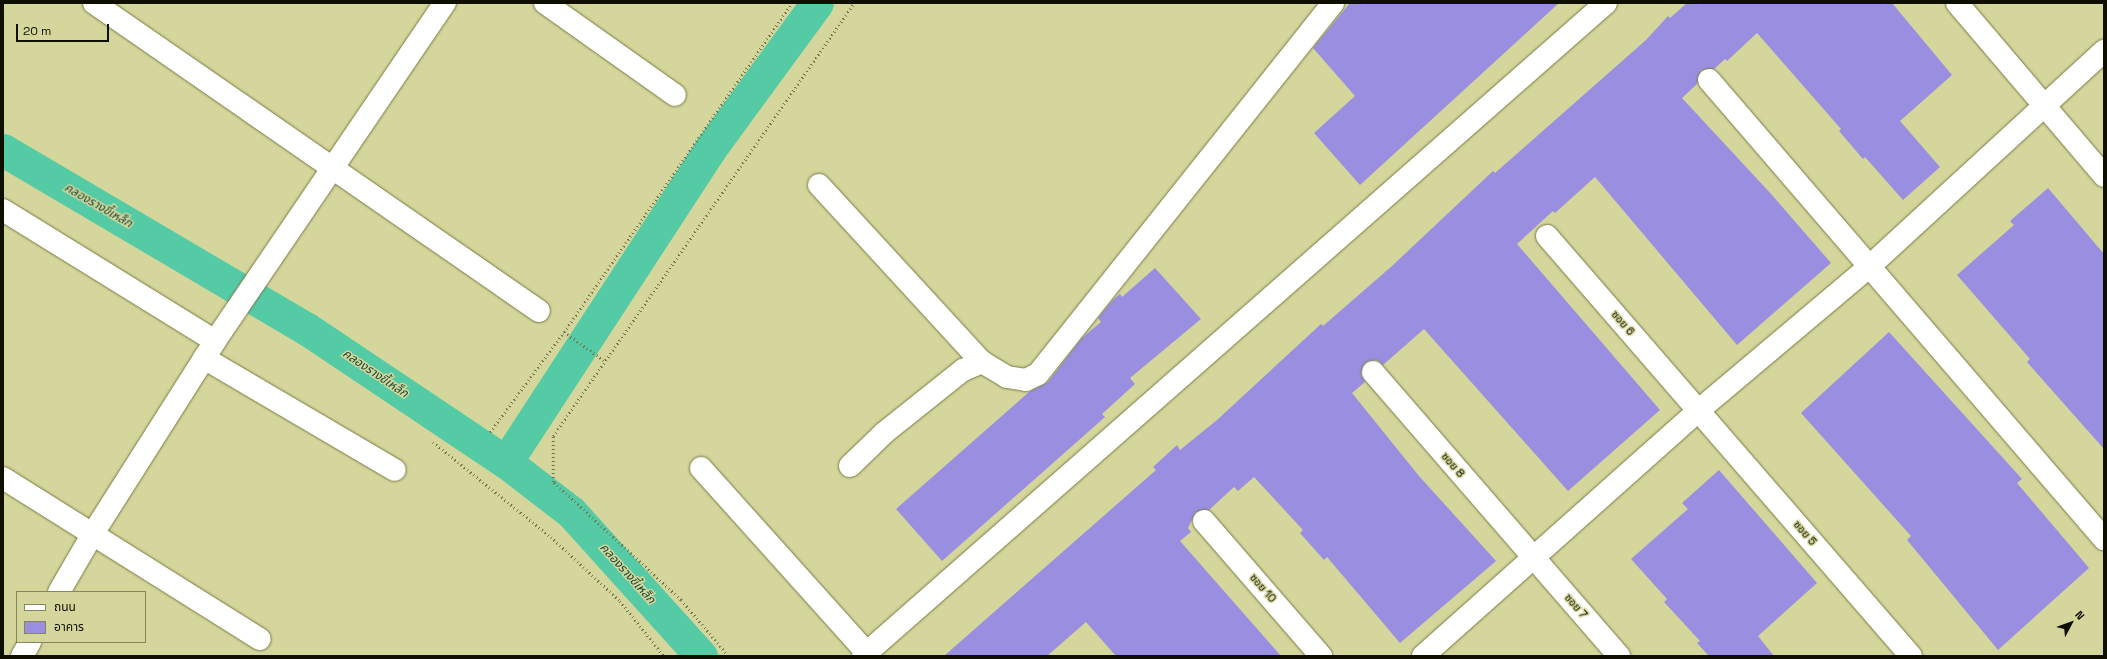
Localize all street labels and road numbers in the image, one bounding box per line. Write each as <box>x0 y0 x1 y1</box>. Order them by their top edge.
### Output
street label: ซอย 6 <box>1609 308 1637 338</box>
street label: ซอย 8 <box>1439 450 1467 480</box>
street label: ซอย 5 <box>1791 518 1819 548</box>
street label: ซอย 10 <box>1247 571 1279 605</box>
street label: ซอย 7 <box>1562 591 1590 621</box>

